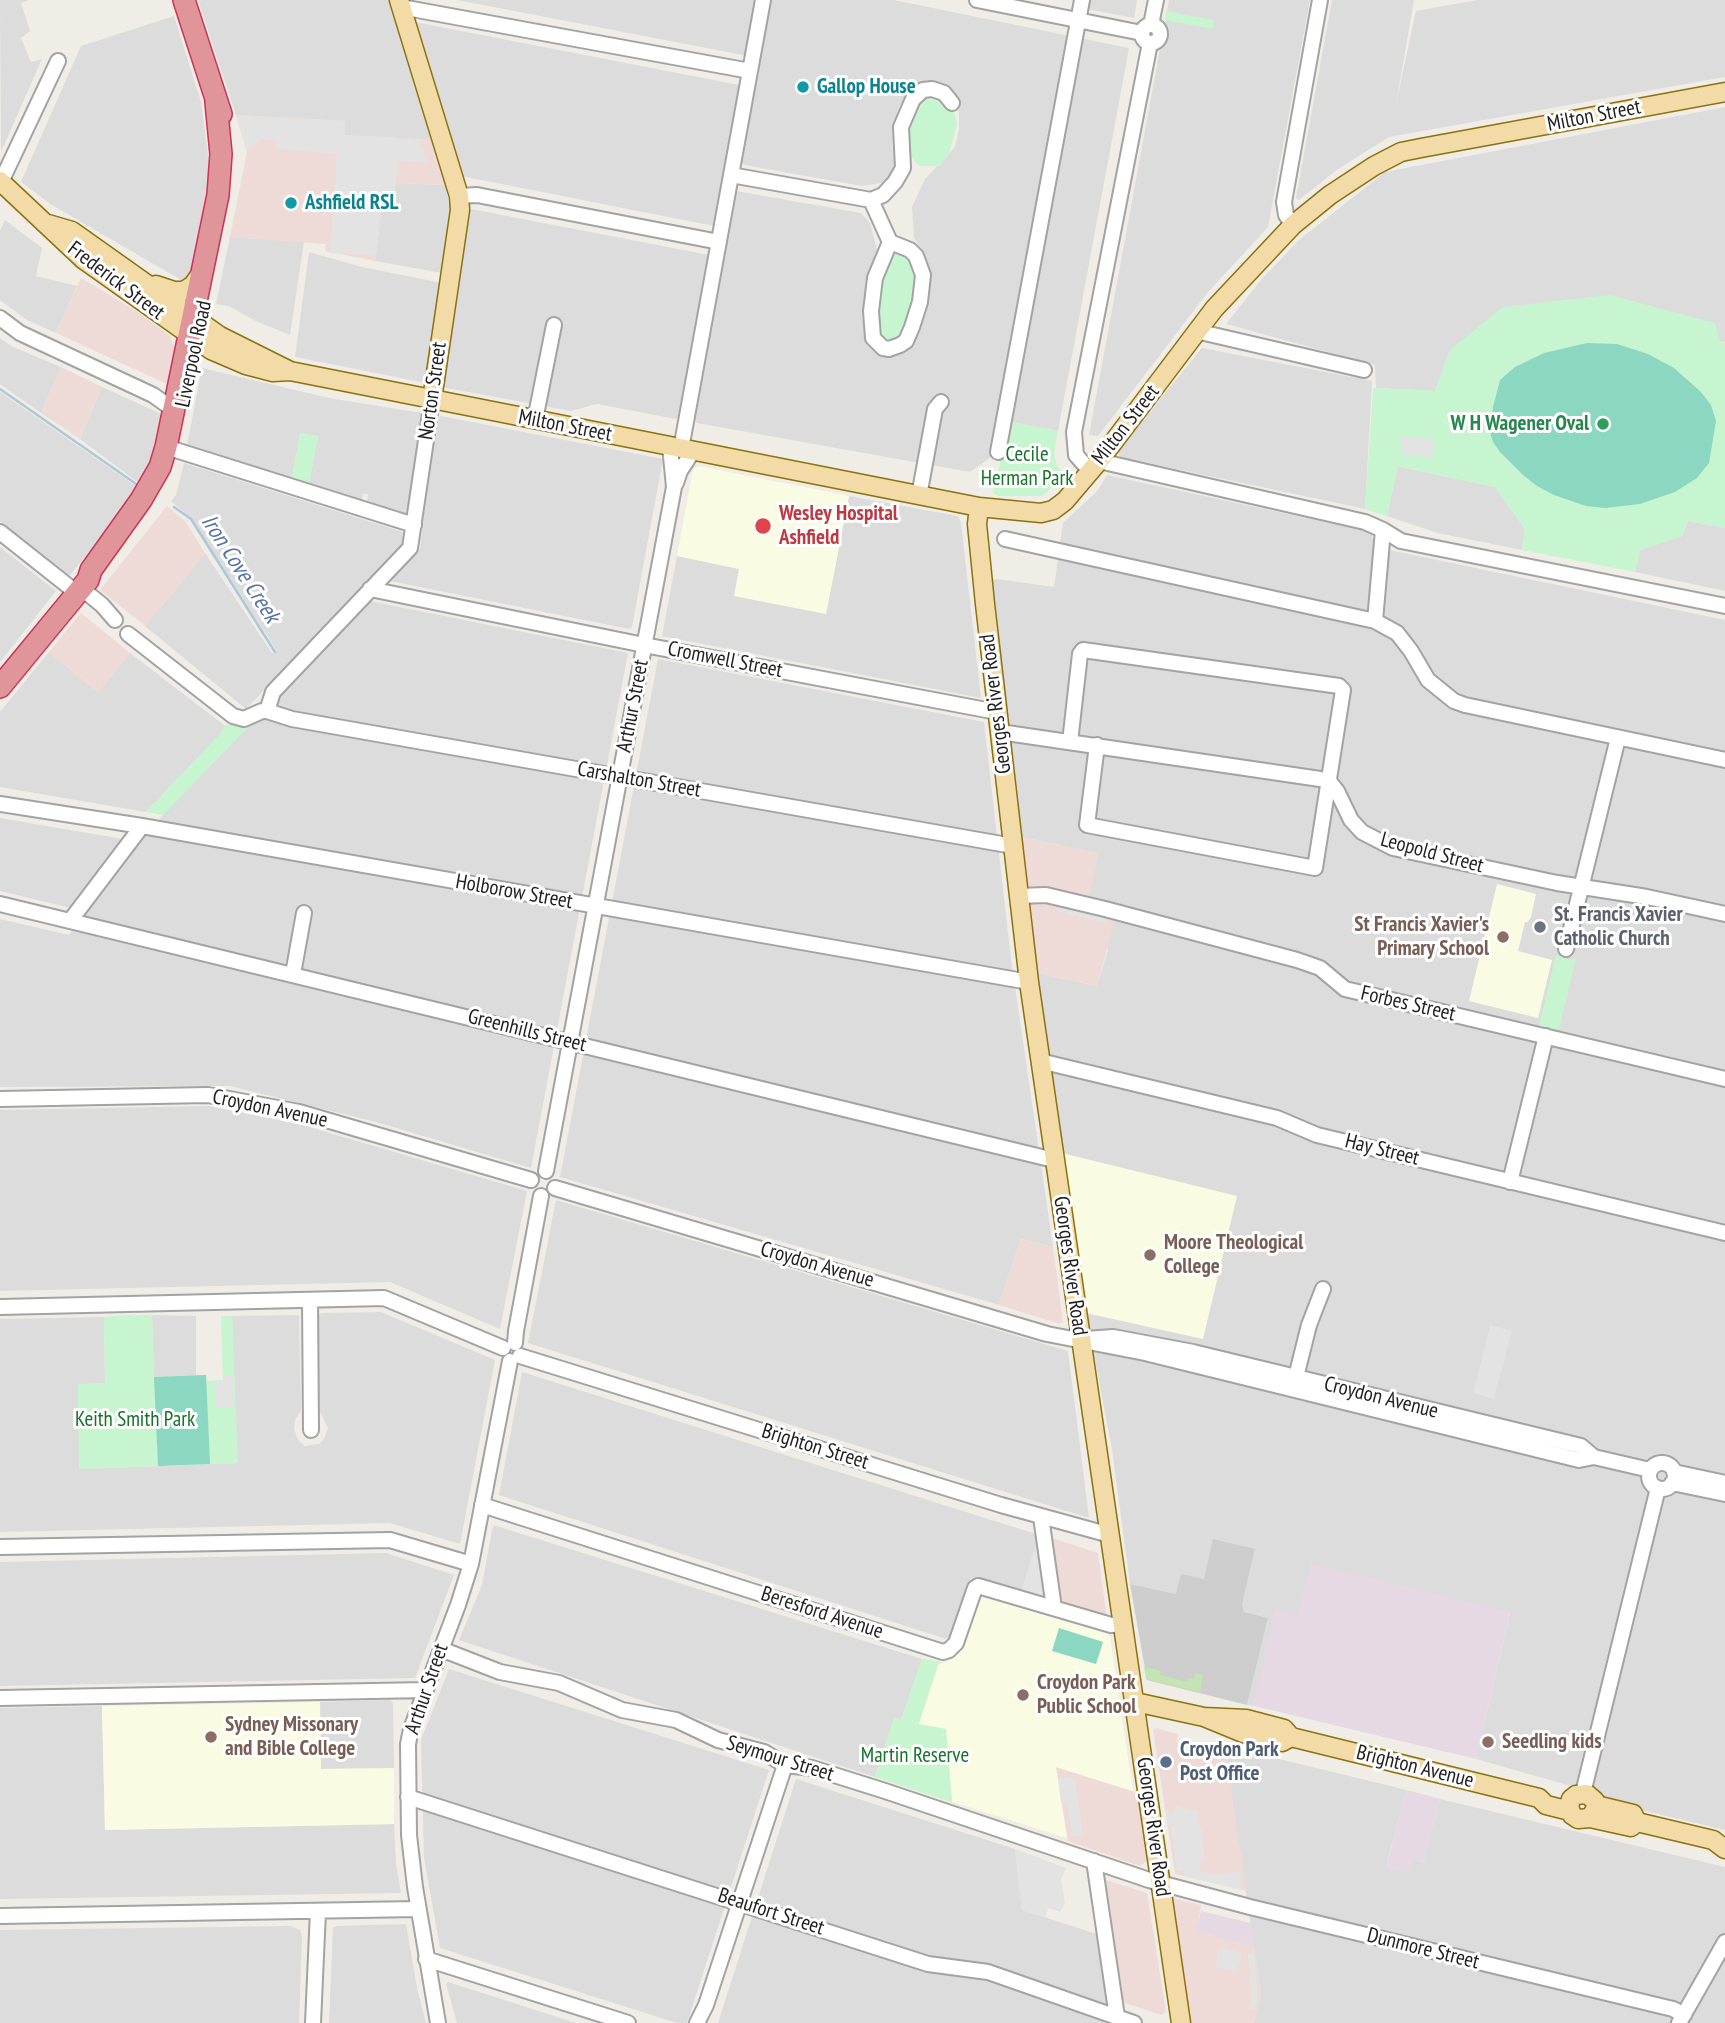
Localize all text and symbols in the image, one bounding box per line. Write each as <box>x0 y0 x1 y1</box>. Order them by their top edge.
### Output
place label: Gallop House <box>817 74 916 100</box>
marker: Gallop House <box>795 79 811 95</box>
street label: Milton Street <box>1545 95 1643 137</box>
place label: Ashfield RSL <box>305 190 398 216</box>
marker: Ashfield RSL <box>283 195 299 211</box>
street label: Frederick Street <box>63 236 169 326</box>
street label: Liverpool Road <box>170 298 218 410</box>
street label: Norton Street <box>414 341 452 441</box>
street label: Milton Street <box>1087 380 1165 470</box>
street label: Milton Street <box>516 405 614 447</box>
place label: W H Wagener Oval <box>1450 411 1589 437</box>
marker: W H Wagener Oval <box>1595 416 1611 432</box>
park label: Cecile Herman Park <box>981 442 1073 492</box>
place label: Wesley Hospital Ashfield <box>779 501 898 551</box>
water label: Iron Cove Creek <box>195 510 285 628</box>
marker: Wesley Hospital Ashfield <box>753 516 773 536</box>
street label: Georges River Road <box>975 633 1017 775</box>
street label: Cromwell Street <box>665 637 785 683</box>
street label: Arthur Street <box>612 657 654 755</box>
street label: Carshalton Street <box>575 757 703 803</box>
street label: Leopold Street <box>1378 827 1486 879</box>
street label: Holborow Street <box>454 869 574 915</box>
place label: St. Francis Xavier Catholic Church <box>1554 902 1683 952</box>
place label: St Francis Xavier's Primary School <box>1354 912 1489 962</box>
marker: St. Francis Xavier Catholic Church <box>1532 919 1548 935</box>
marker: St Francis Xavier's Primary School <box>1495 929 1511 945</box>
street label: Forbes Street <box>1358 981 1458 1027</box>
street label: Greenhills Street <box>465 1004 589 1058</box>
street label: Croydon Avenue <box>210 1085 330 1133</box>
street label: Hay Street <box>1342 1129 1422 1171</box>
street label: Georges River Road <box>1048 1195 1092 1337</box>
place label: Moore Theological College <box>1164 1230 1303 1280</box>
street label: Croydon Avenue <box>757 1237 877 1293</box>
marker: Moore Theological College <box>1142 1247 1158 1263</box>
street label: Croydon Avenue <box>1321 1372 1441 1424</box>
park label: Keith Smith Park <box>75 1407 195 1433</box>
street label: Brighton Street <box>759 1419 871 1475</box>
street label: Beresford Avenue <box>758 1581 886 1645</box>
street label: Arthur Street <box>400 1640 454 1738</box>
place label: Croydon Park Public School <box>1037 1670 1136 1720</box>
marker: Croydon Park Public School <box>1015 1687 1031 1703</box>
place label: Sydney Missonary and Bible College <box>225 1712 358 1762</box>
marker: Sydney Missonary and Bible College <box>203 1729 219 1745</box>
place label: Seedling kids <box>1502 1729 1601 1755</box>
street label: Seymour Street <box>723 1731 837 1787</box>
marker: Seedling kids <box>1480 1734 1496 1750</box>
place label: Croydon Park Post Office <box>1180 1737 1279 1787</box>
street label: Brighton Avenue <box>1354 1740 1476 1794</box>
park label: Martin Reserve <box>861 1743 969 1769</box>
marker: Croydon Park Post Office <box>1158 1754 1174 1770</box>
street label: Georges River Road <box>1131 1756 1175 1898</box>
street label: Beaufort Street <box>715 1883 827 1941</box>
street label: Dunmore Street <box>1364 1923 1482 1975</box>

